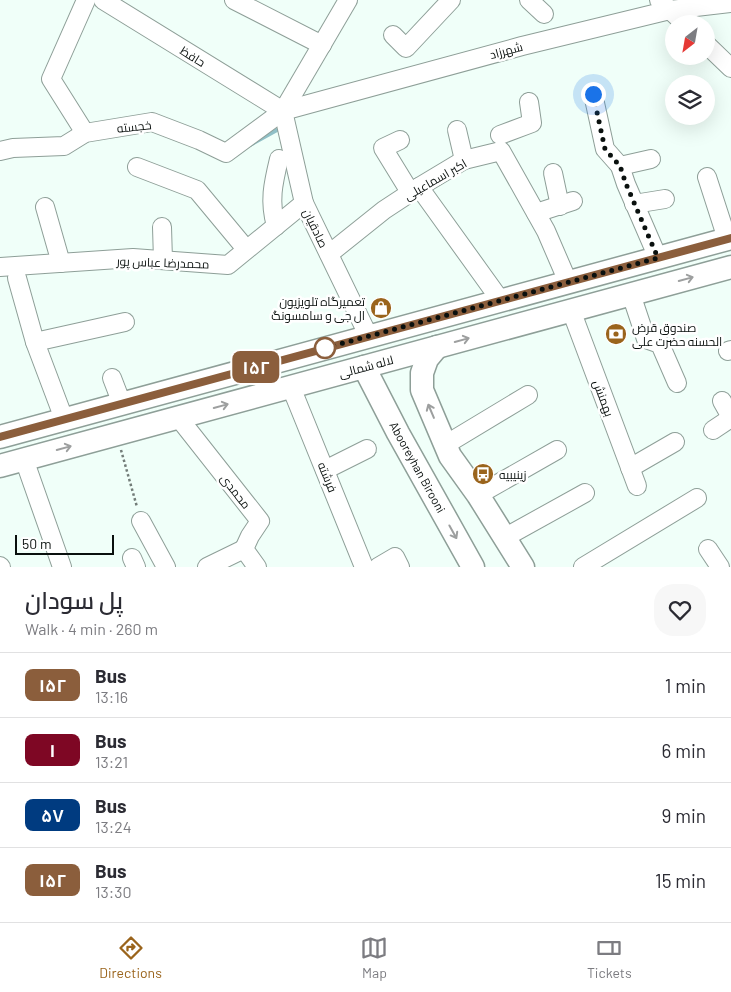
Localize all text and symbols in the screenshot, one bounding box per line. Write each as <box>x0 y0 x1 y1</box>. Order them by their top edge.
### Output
north arrow <box>665 15 715 65</box>
map controls <box>665 15 715 125</box>
street label: شهرزاد <box>488 39 524 62</box>
street label: حافظ <box>178 43 208 69</box>
button: layers <box>665 75 715 125</box>
your location <box>581 82 606 107</box>
street label: خجسته <box>116 117 152 136</box>
street label: اکبر اسماعیلی <box>401 155 469 203</box>
street label: صادقیان <box>300 206 331 250</box>
street label: محمدرضا عباس پور <box>115 253 210 274</box>
one-way arrow <box>678 273 694 283</box>
place label: تعمیرگاه تلویزیون ال جی و سامسونگ <box>271 294 366 323</box>
shop icon: تعمیرگاه تلویزیون ال جی و سامسونگ <box>369 296 393 320</box>
place label: صندوق قرض الحسنه حضرت علی <box>632 320 722 349</box>
bank icon: صندوق قرض الحسنه حضرت علی <box>604 322 628 346</box>
one-way arrow <box>453 335 469 344</box>
unlabelled marker <box>314 337 336 359</box>
line badge: ۱۵۲ <box>227 351 285 383</box>
street label: لاله شمالی <box>337 352 395 381</box>
text: ۱۵۲ <box>242 356 270 378</box>
street label: بهمنش <box>590 378 617 418</box>
one-way arrow <box>212 400 228 410</box>
one-way arrow <box>425 404 435 419</box>
street label: Abooreyhan Birooni <box>387 419 449 515</box>
one-way arrow <box>55 443 71 453</box>
street label: فرشته <box>315 460 340 494</box>
bus stop icon: زینیبیه <box>471 462 495 486</box>
place label: زینیبیه <box>499 467 526 482</box>
street label: محمدی <box>217 471 254 512</box>
one-way arrow <box>448 524 458 539</box>
scale bar <box>15 532 114 555</box>
text: 50 m <box>22 535 51 552</box>
button: heart <box>654 584 706 636</box>
text: پل سودان <box>25 585 123 614</box>
text: Walk · 4 min · 260 m <box>25 619 158 638</box>
text: Bus <box>95 664 127 687</box>
text: ۱۵۲ <box>39 674 66 696</box>
text: 1 min <box>665 674 706 697</box>
text: 13:16 <box>95 687 128 706</box>
text: Bus <box>95 729 127 752</box>
text: ۱ <box>49 739 56 761</box>
text: 6 min <box>662 739 706 762</box>
text: 13:21 <box>95 752 128 771</box>
text: Bus <box>95 794 127 817</box>
text: ۵۷ <box>41 804 64 826</box>
text: 9 min <box>662 804 706 827</box>
text: 13:24 <box>95 817 132 836</box>
text: Bus <box>95 859 127 882</box>
text: ۱۵۲ <box>39 869 66 891</box>
text: 15 min <box>655 869 706 892</box>
text: 13:30 <box>95 882 132 901</box>
tab: Directions <box>99 934 162 981</box>
tab: Map <box>360 934 388 981</box>
tab: Tickets <box>587 934 632 981</box>

